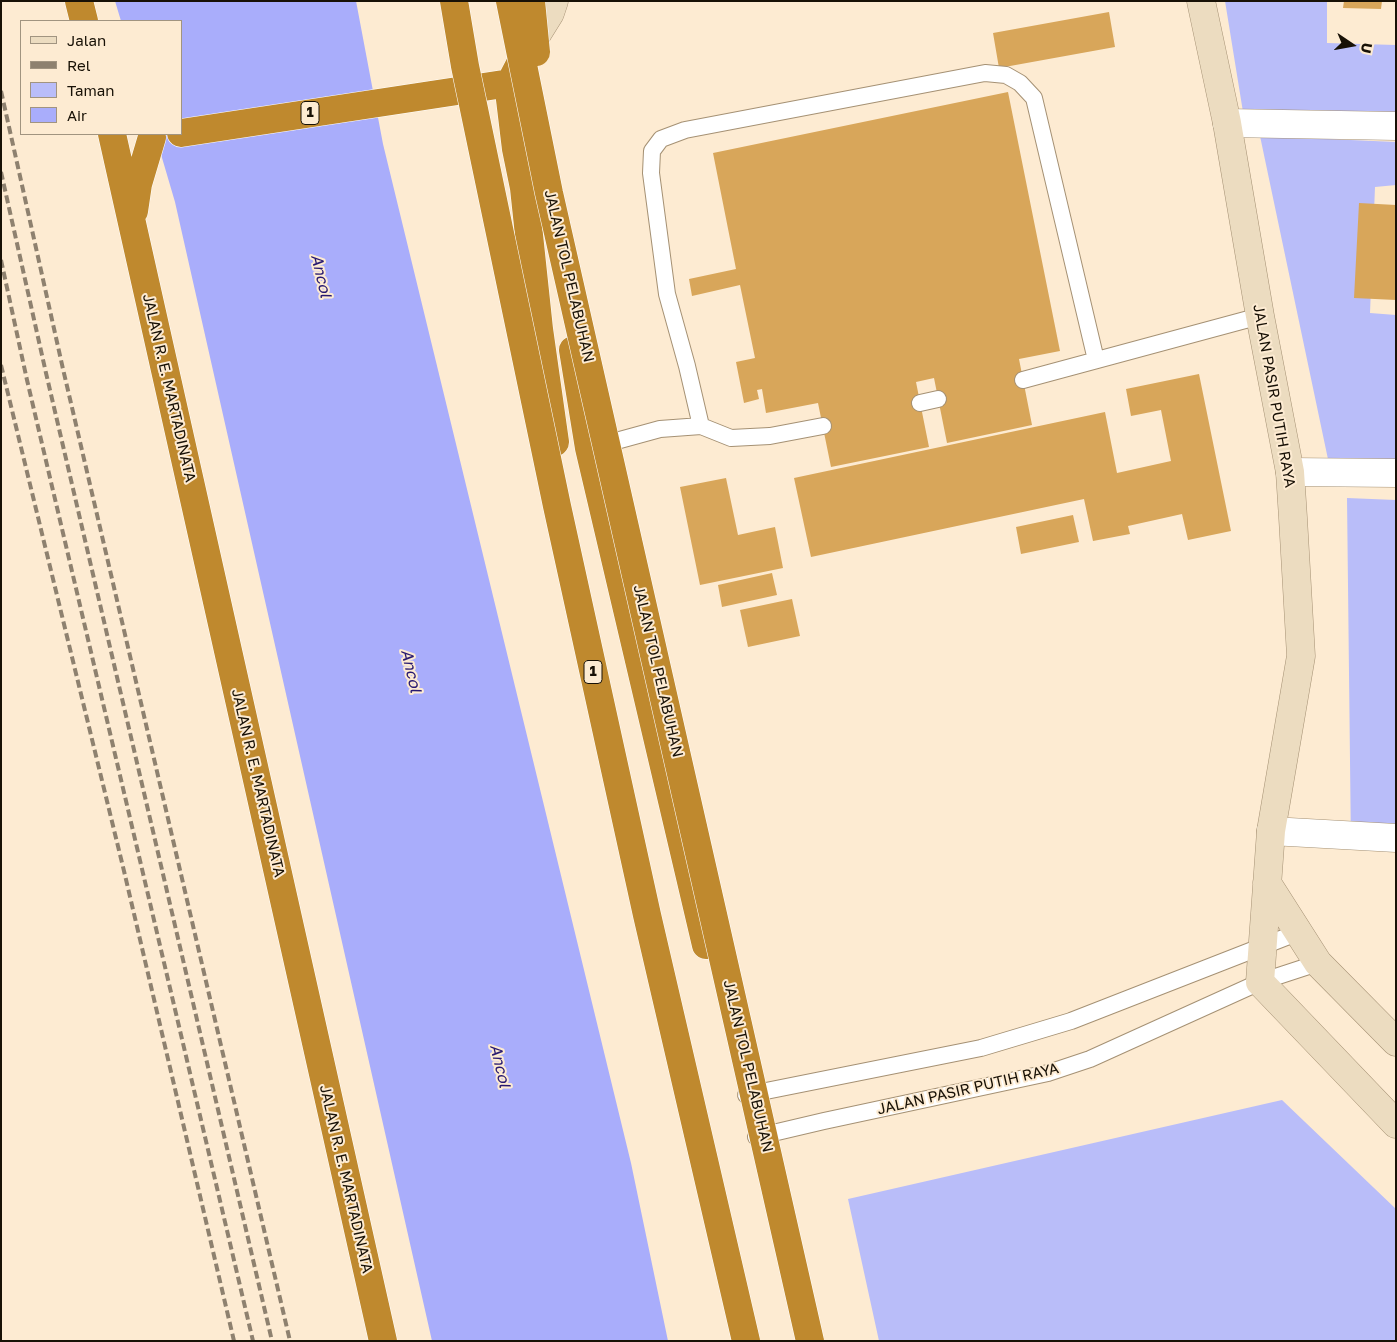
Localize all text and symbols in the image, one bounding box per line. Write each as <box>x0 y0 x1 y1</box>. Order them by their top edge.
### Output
legend <box>20 20 182 135</box>
north arrow <box>1327 20 1377 70</box>
text: Jalan <box>67 31 106 49</box>
text: U <box>1358 41 1377 55</box>
text: Rel <box>67 56 91 74</box>
text: Taman <box>67 81 114 99</box>
road number: 1 <box>301 102 319 125</box>
text: Air <box>67 106 87 124</box>
street label: JALAN TOL PELABUHAN <box>540 188 598 364</box>
water label: Ancol <box>307 252 335 300</box>
street label: JALAN R. E. MARTADINATA <box>139 292 199 484</box>
street label: JALAN PASIR PUTIH RAYA <box>1249 303 1299 489</box>
street label: JALAN TOL PELABUHAN <box>629 583 687 759</box>
water label: Ancol <box>397 647 425 695</box>
road number: 1 <box>584 660 602 684</box>
street label: JALAN R. E. MARTADINATA <box>228 687 288 879</box>
street label: JALAN TOL PELABUHAN <box>719 978 777 1154</box>
water label: Ancol <box>486 1042 514 1090</box>
street label: JALAN PASIR PUTIH RAYA <box>875 1059 1061 1119</box>
street label: JALAN R. E. MARTADINATA <box>316 1083 376 1275</box>

